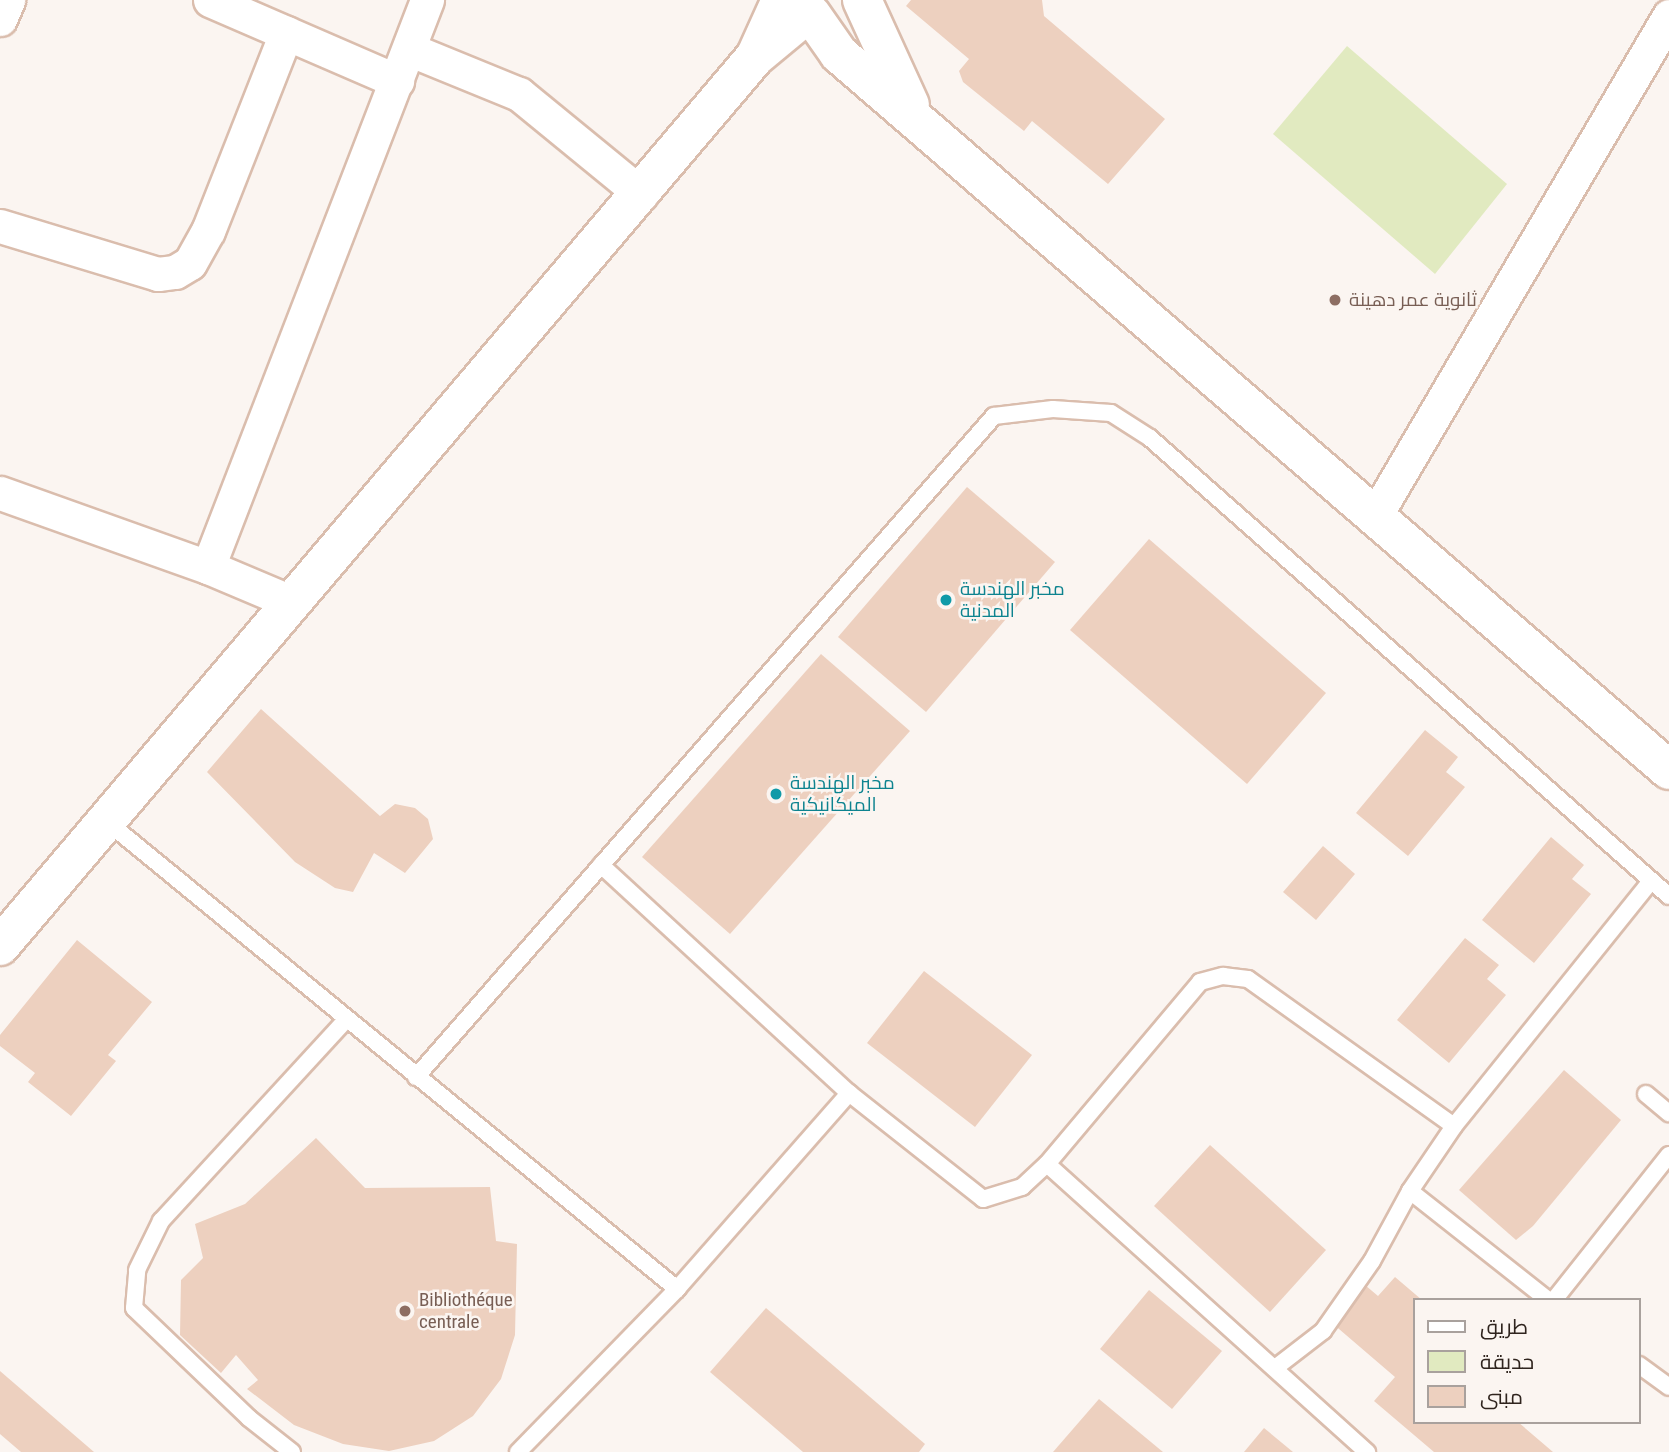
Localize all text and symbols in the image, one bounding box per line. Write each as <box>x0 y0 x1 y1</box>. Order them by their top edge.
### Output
place label: ثانوية عمر دهينة <box>1349 289 1477 311</box>
marker: ثانوية عمر دهينة <box>1327 292 1343 308</box>
place label: مخبر الهندسة المدنية <box>960 578 1065 622</box>
marker: مخبر الهندسة المدنية <box>938 592 954 608</box>
place label: مخبر الهندسة الميكانيكية <box>790 772 895 816</box>
marker: مخبر الهندسة الميكانيكية <box>768 786 784 802</box>
place label: Bibliothéque centrale <box>419 1289 513 1333</box>
legend <box>1414 1298 1641 1424</box>
marker: Bibliothéque centrale <box>397 1303 413 1319</box>
text: طريق <box>1480 1315 1528 1339</box>
text: حديقة <box>1480 1350 1534 1374</box>
text: مبنى <box>1480 1385 1523 1409</box>

